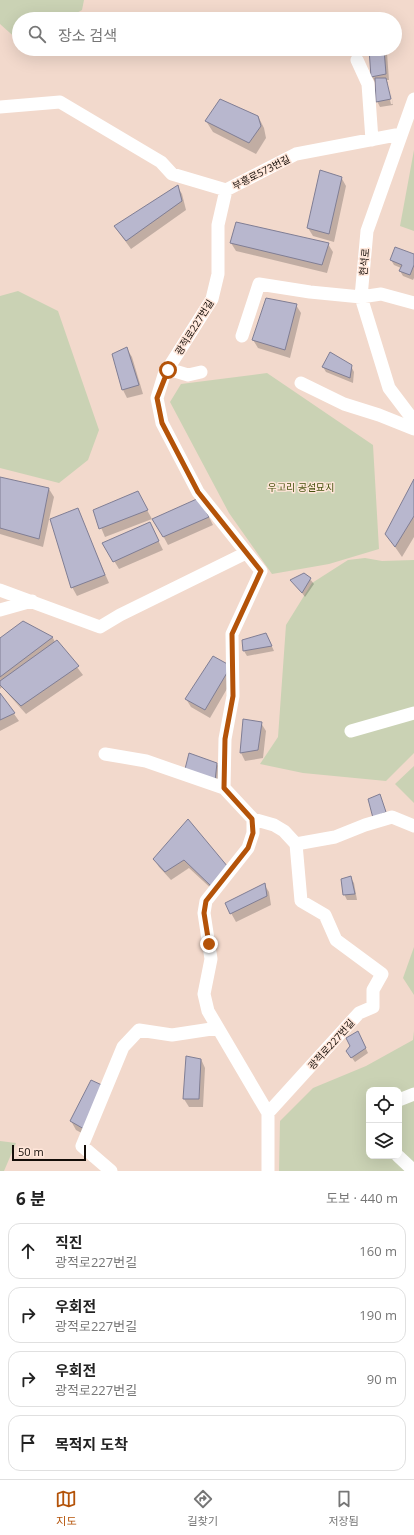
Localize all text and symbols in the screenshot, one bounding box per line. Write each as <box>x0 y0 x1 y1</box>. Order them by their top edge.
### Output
search box <box>12 12 402 56</box>
icon: search <box>26 23 48 45</box>
text: 장소 검색 <box>58 25 117 45</box>
street label: 부흥로573번길 <box>230 151 292 193</box>
street label: 현석로 <box>356 248 372 276</box>
street label: 광적로227번길 <box>171 297 217 357</box>
route start <box>159 361 177 379</box>
park label: 우고리 공설묘지 <box>268 480 335 494</box>
route end <box>200 935 218 953</box>
street label: 광적로227번길 <box>305 1016 357 1072</box>
map controls <box>366 1087 402 1159</box>
button: locate <box>366 1087 402 1123</box>
button: layers <box>366 1123 402 1159</box>
scale bar <box>12 1143 86 1162</box>
text: 50 m <box>18 1144 44 1159</box>
text: 6 분 <box>16 1187 46 1210</box>
text: 도보 · 440 m <box>326 1189 398 1207</box>
text: 직진 <box>55 1232 83 1252</box>
icon: ahead <box>17 1240 39 1262</box>
text: 160 m <box>359 1242 397 1260</box>
text: 광적로227번길 <box>55 1253 137 1271</box>
text: 우회전 <box>55 1296 96 1316</box>
icon: right <box>17 1304 39 1326</box>
text: 190 m <box>359 1306 397 1324</box>
text: 광적로227번길 <box>55 1317 137 1335</box>
text: 우회전 <box>55 1360 96 1380</box>
icon: right <box>17 1368 39 1390</box>
text: 90 m <box>367 1370 397 1388</box>
text: 광적로227번길 <box>55 1381 137 1399</box>
icon: arrive <box>17 1432 39 1454</box>
text: 목적지 도착 <box>55 1434 128 1454</box>
tab: 지도 <box>55 1488 77 1528</box>
tab: 길찾기 <box>188 1488 218 1528</box>
tab: 저장됨 <box>328 1488 359 1528</box>

